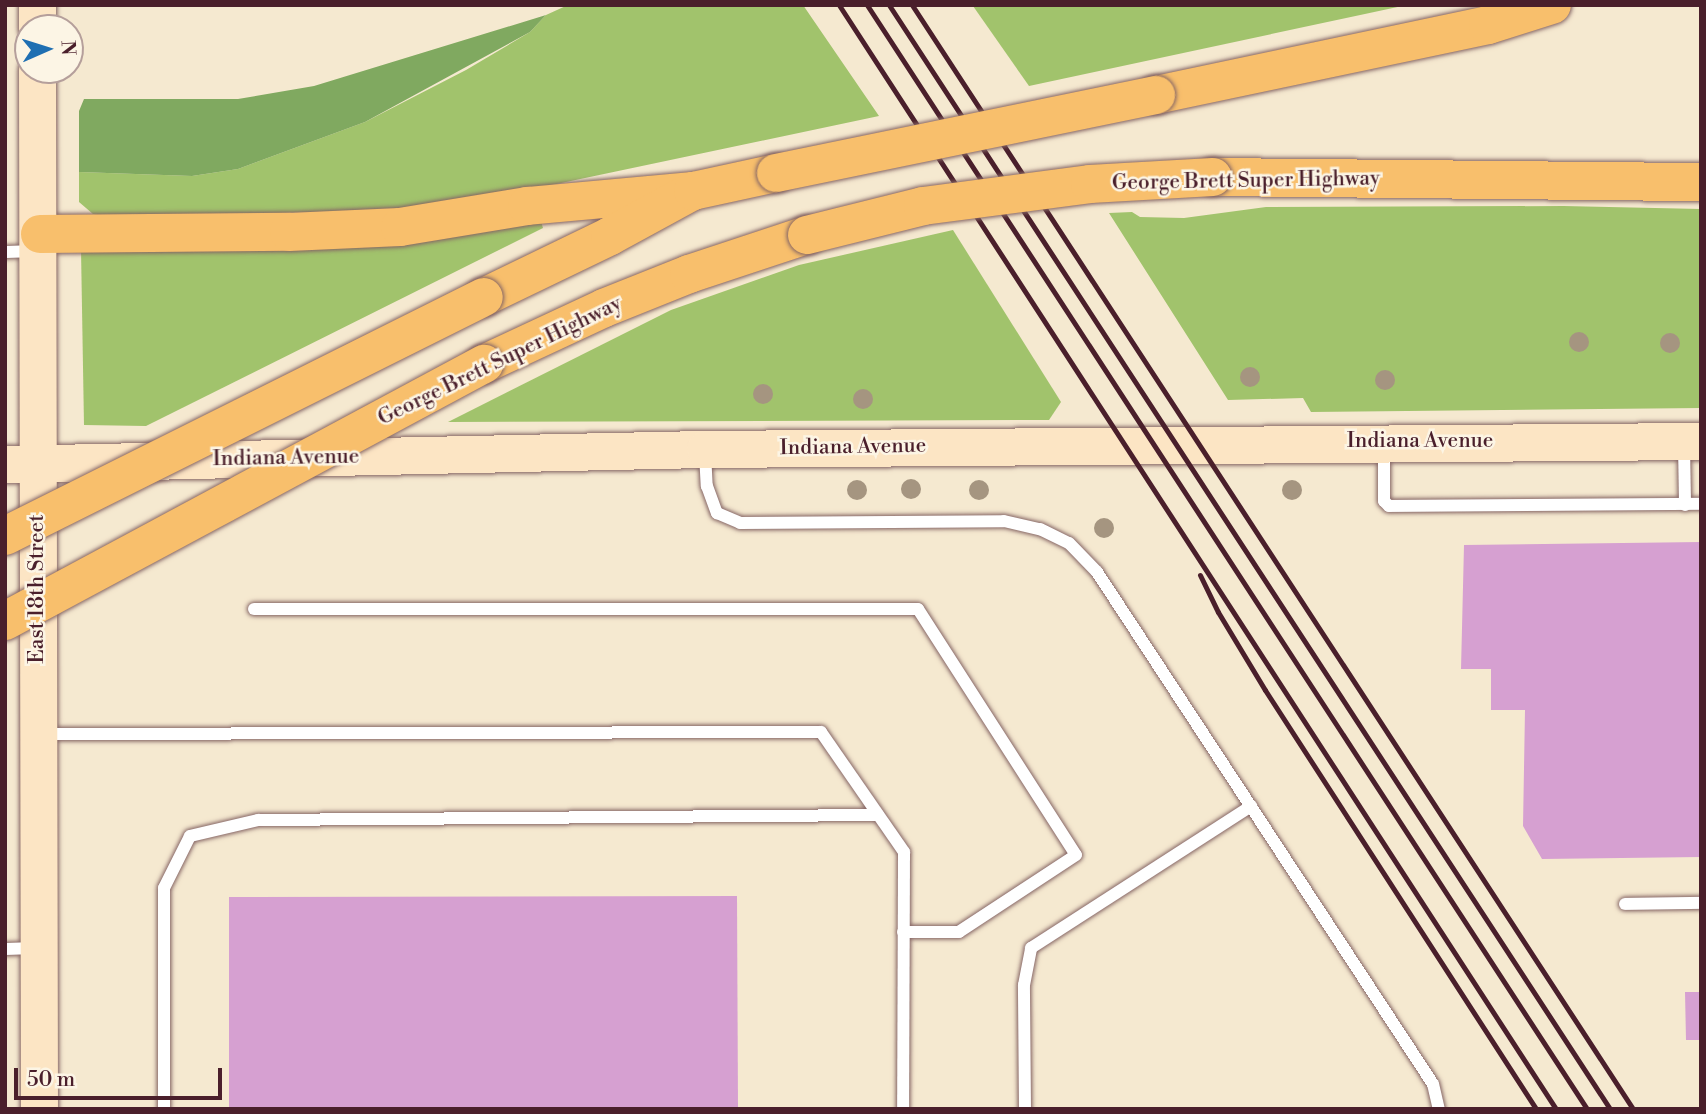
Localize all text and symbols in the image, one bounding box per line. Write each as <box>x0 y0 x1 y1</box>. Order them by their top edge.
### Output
north arrow <box>14 14 84 84</box>
text: N <box>56 40 80 56</box>
street label: George Brett Super Highway <box>1112 166 1380 196</box>
street label: George Brett Super Highway <box>374 291 626 431</box>
street label: Indiana Avenue <box>1347 428 1493 454</box>
street label: Indiana Avenue <box>779 433 927 461</box>
street label: Indiana Avenue <box>212 444 360 472</box>
street label: East 18th Street <box>24 514 50 664</box>
scale bar <box>18 1054 226 1098</box>
text: 50 m <box>27 1067 75 1093</box>

